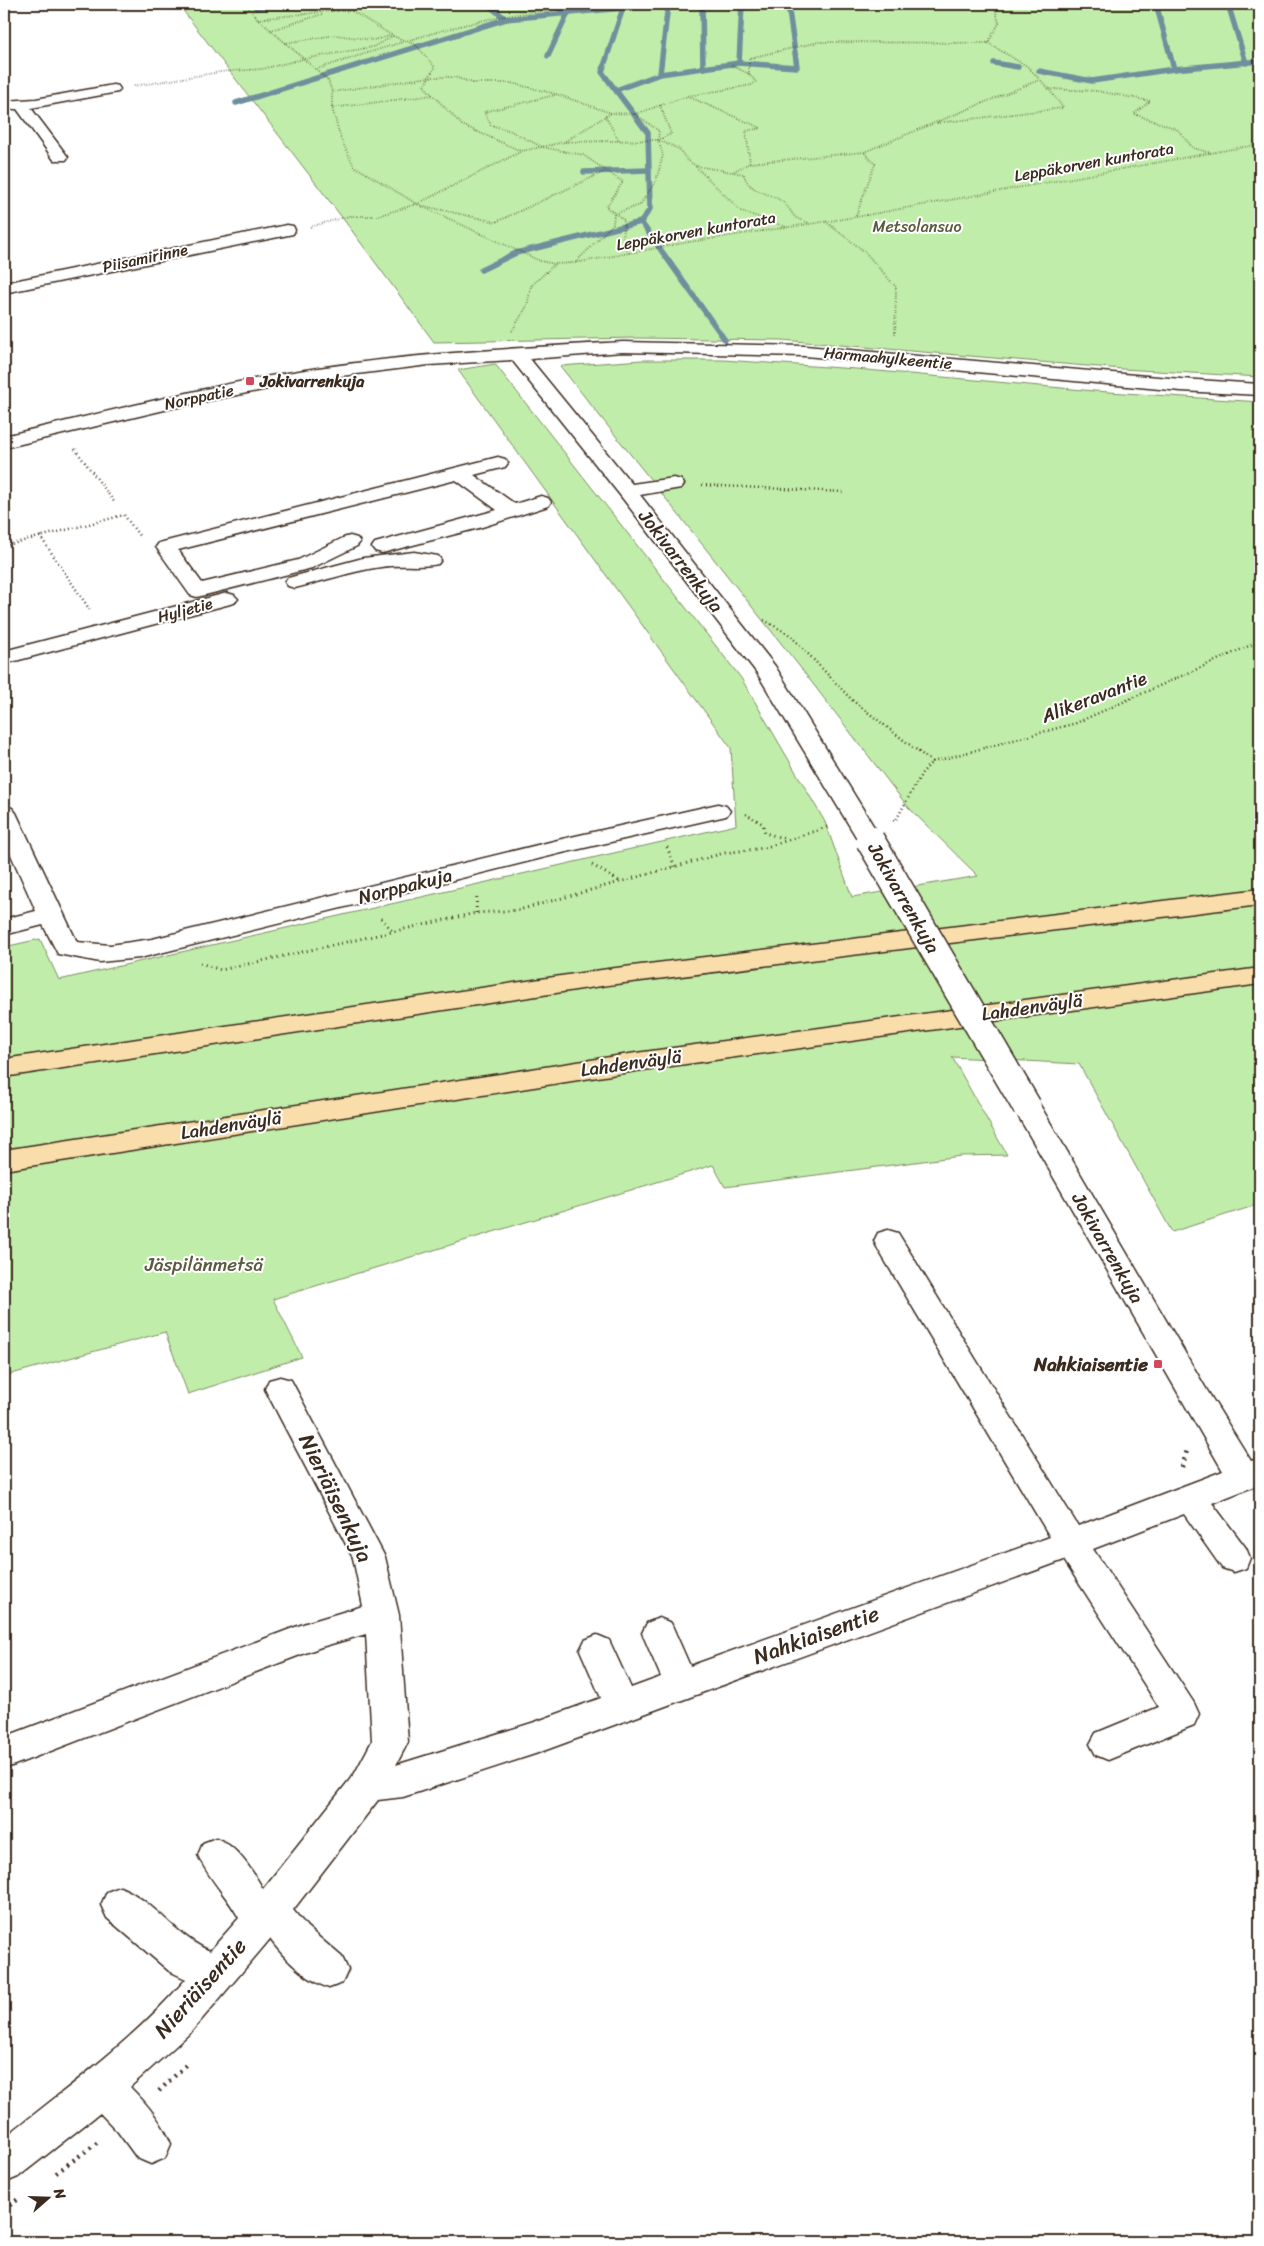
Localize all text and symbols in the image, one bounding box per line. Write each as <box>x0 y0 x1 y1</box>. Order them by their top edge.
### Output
street label: Leppäkorven kuntorata <box>1012 134 1176 190</box>
street label: Leppäkorven kuntorata <box>614 203 778 259</box>
park label: Metsolansuo <box>872 212 962 241</box>
street label: Piisamirinne <box>100 235 191 281</box>
street label: Harmaahylkeentie <box>823 338 953 378</box>
place label: Jokivarrenkuja <box>259 367 365 396</box>
marker: Jokivarrenkuja <box>244 375 256 387</box>
street label: Norppatie <box>162 376 236 418</box>
street label: Jokivarrenkuja <box>629 501 732 620</box>
street label: Hyljetie <box>154 589 216 631</box>
street label: Alikeravantie <box>1035 662 1152 733</box>
street label: Jokivarrenkuja <box>858 835 949 960</box>
street label: Norppakuja <box>354 858 456 914</box>
street label: Lahdenväylä <box>979 983 1086 1030</box>
street label: Lahdenväylä <box>578 1039 685 1086</box>
street label: Lahdenväylä <box>178 1101 285 1149</box>
street label: Jokivarrenkuja <box>1062 1185 1153 1310</box>
park label: Jäspilänmetsä <box>144 1248 264 1281</box>
place label: Nahkiaisentie <box>1033 1348 1148 1381</box>
marker: Nahkiaisentie <box>1152 1358 1164 1370</box>
street label: Nieriäisenkuja <box>288 1427 384 1569</box>
street label: Nahkiaisentie <box>747 1594 885 1676</box>
street label: Nieriäisentie <box>144 1928 256 2048</box>
north arrow <box>22 2174 72 2224</box>
text: N <box>46 2184 73 2203</box>

